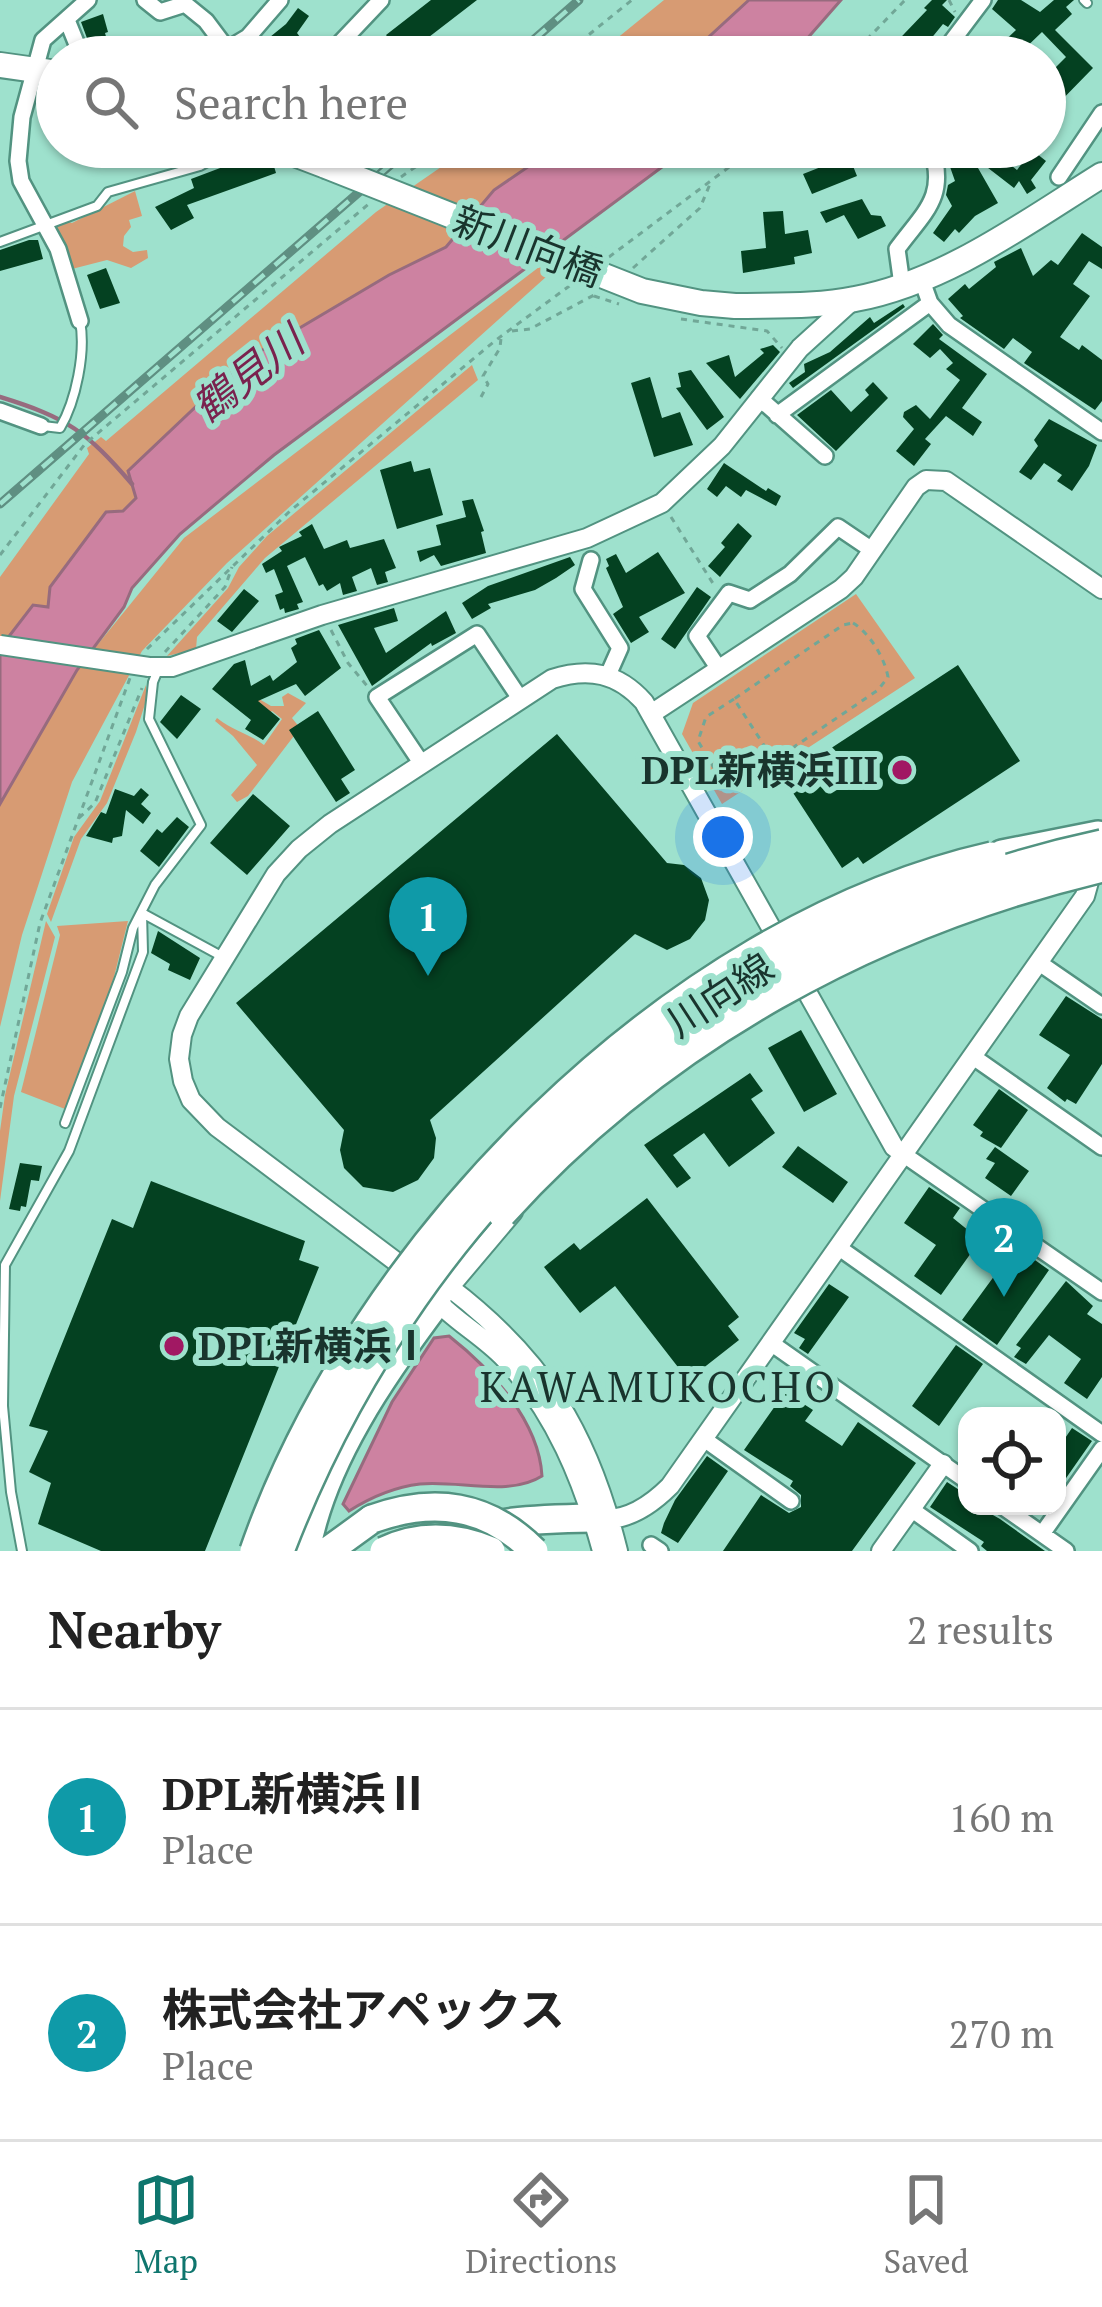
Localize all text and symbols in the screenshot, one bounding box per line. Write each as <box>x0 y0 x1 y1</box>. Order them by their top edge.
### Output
search box <box>36 36 1066 168</box>
icon: search <box>78 69 144 135</box>
text: Search here <box>174 72 408 132</box>
street label: 新川向橋 <box>446 193 611 297</box>
water label: 鶴見川 <box>180 310 317 434</box>
place label: DPL新横浜III <box>641 743 878 795</box>
marker: DPL新横浜III <box>889 757 915 783</box>
your location <box>693 807 753 867</box>
pin: 1 <box>389 877 467 976</box>
street label: 川向線 <box>656 940 783 1048</box>
pin: 2 <box>965 1198 1043 1297</box>
place label: DPL新横浜Ⅰ <box>198 1319 430 1371</box>
marker: DPL新横浜Ⅰ <box>161 1333 187 1359</box>
district label: KAWAMUKOCHO <box>480 1358 838 1414</box>
map controls <box>958 1407 1066 1515</box>
button: locate <box>958 1407 1066 1515</box>
text: Nearby <box>48 1595 221 1663</box>
text: 2 results <box>907 1603 1054 1655</box>
text: DPL新横浜Ⅱ <box>162 1763 430 1823</box>
text: 1 <box>76 1791 98 1843</box>
text: 160 m <box>949 1791 1054 1843</box>
text: Place <box>162 1823 254 1875</box>
text: 株式会社アペックス <box>162 1979 565 2039</box>
text: 2 <box>76 2007 98 2059</box>
text: 270 m <box>949 2007 1054 2059</box>
text: Place <box>162 2039 254 2091</box>
tab: Map <box>133 2167 199 2282</box>
tab: Directions <box>465 2167 617 2282</box>
tab: Saved <box>884 2167 969 2282</box>

